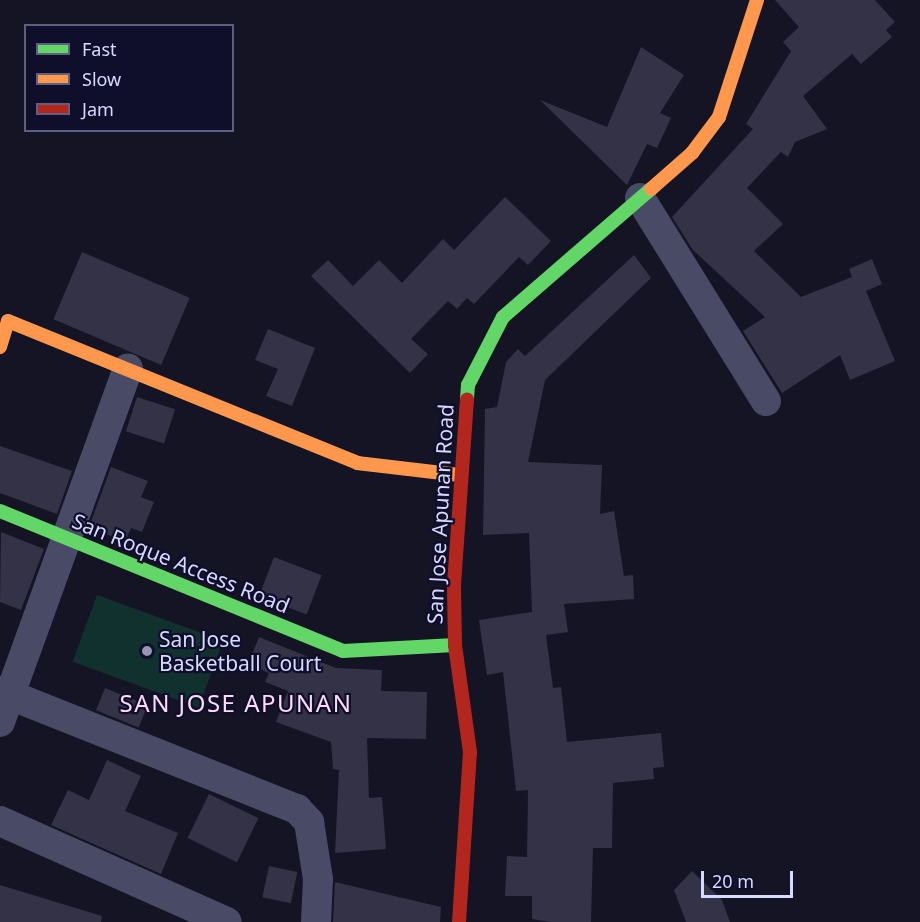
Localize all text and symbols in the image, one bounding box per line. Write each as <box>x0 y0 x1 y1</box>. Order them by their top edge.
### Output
legend <box>24 24 234 132</box>
text: Fast <box>82 37 117 61</box>
text: Slow <box>82 67 121 91</box>
text: Jam <box>82 97 114 121</box>
street label: San Jose Apunan Road <box>422 403 458 625</box>
street label: San Roque Access Road <box>69 508 293 618</box>
place label: San Jose Basketball Court <box>159 626 321 676</box>
marker: San Jose Basketball Court <box>140 644 154 658</box>
district label: SAN JOSE APUNAN <box>120 689 352 717</box>
scale bar <box>704 859 796 897</box>
text: 20 m <box>712 869 754 893</box>

